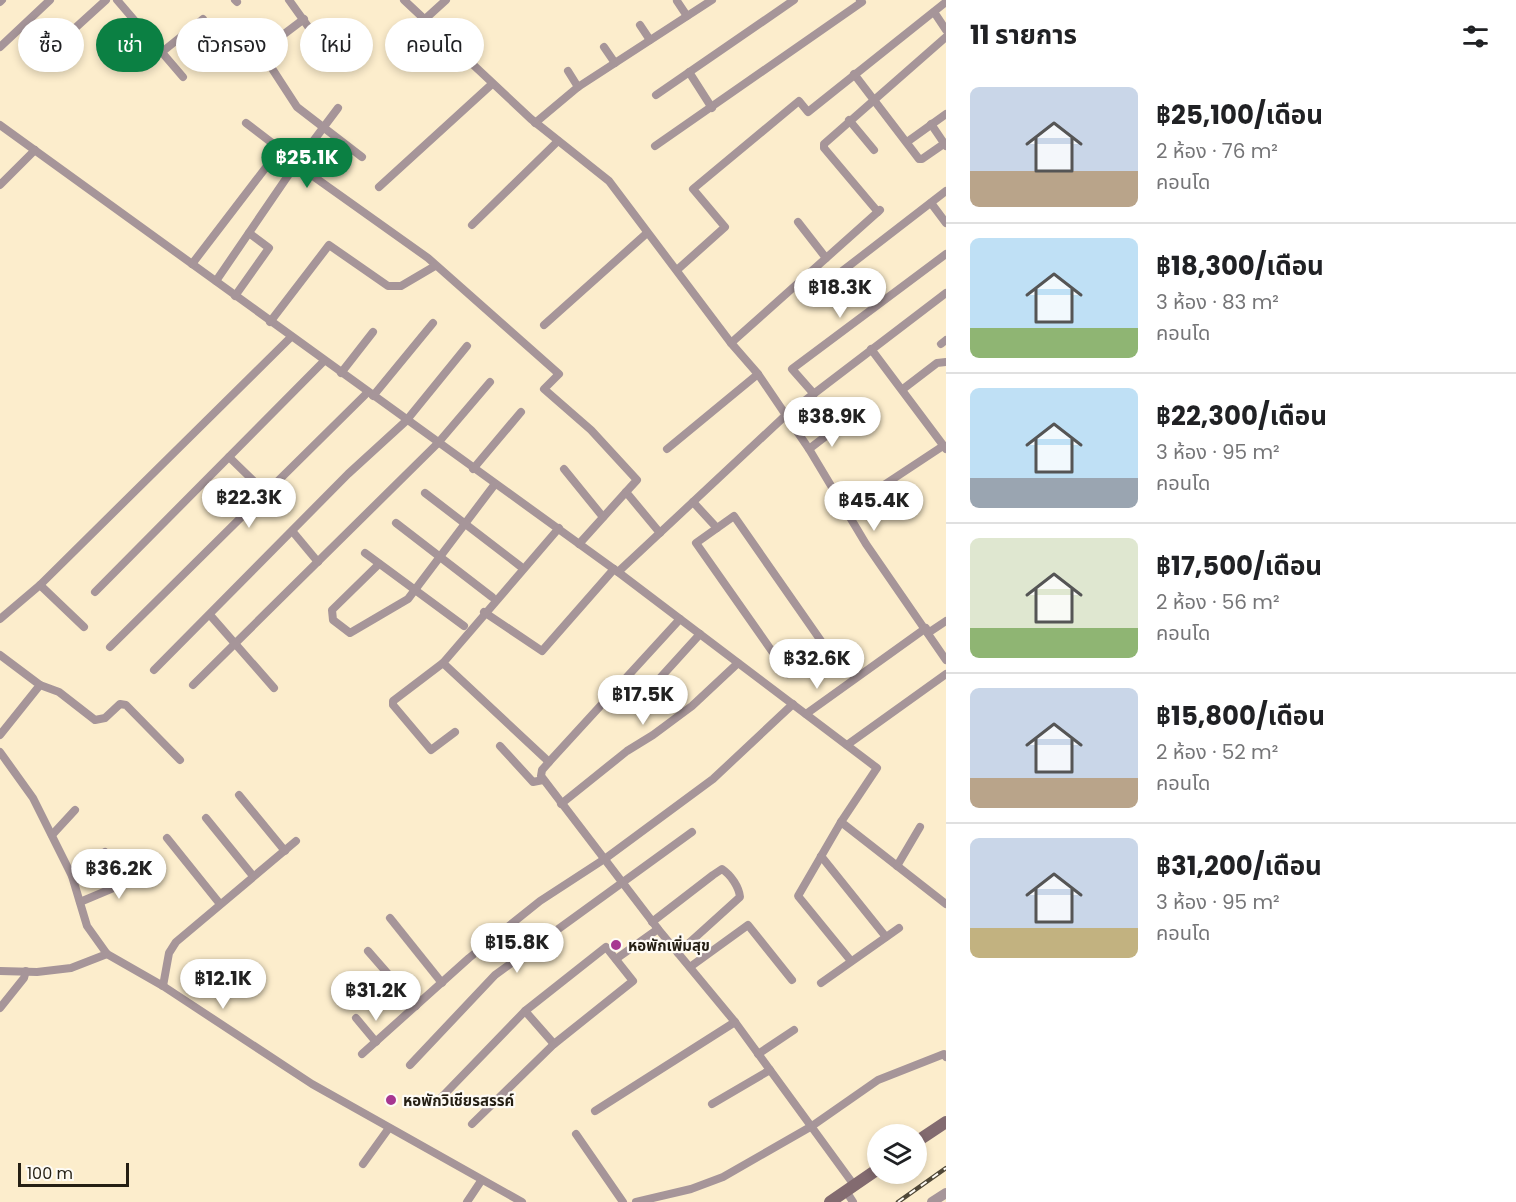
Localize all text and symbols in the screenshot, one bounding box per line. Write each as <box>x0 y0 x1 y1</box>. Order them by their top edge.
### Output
text: 11 รายการ <box>970 17 1077 53</box>
chip: ซื้อ <box>18 18 84 72</box>
chip: เช่า <box>96 18 164 72</box>
chip: ตัวกรอง <box>176 18 288 72</box>
chip: ใหม่ <box>300 18 373 72</box>
chip: คอนโด <box>385 18 484 72</box>
icon: filters <box>1459 20 1492 53</box>
text: ฿25,100/เดือน <box>1156 97 1323 133</box>
icon: home <box>1018 111 1090 183</box>
text: 2 ห้อง · 76 m² <box>1156 137 1278 165</box>
pin: ฿25.1K <box>258 138 356 189</box>
text: ฿25.1K <box>275 143 339 171</box>
text: คอนโด <box>1156 168 1210 196</box>
text: ฿18,300/เดือน <box>1156 248 1324 284</box>
icon: home <box>1018 262 1090 334</box>
pin: ฿18.3K <box>791 268 889 319</box>
text: ฿18.3K <box>808 273 872 301</box>
text: 3 ห้อง · 83 m² <box>1156 288 1279 316</box>
text: คอนโด <box>1156 319 1210 347</box>
pin: ฿38.9K <box>783 397 881 448</box>
text: ฿22,300/เดือน <box>1156 398 1327 434</box>
text: ฿38.9K <box>798 402 866 430</box>
icon: home <box>1018 412 1090 484</box>
text: 3 ห้อง · 95 m² <box>1156 438 1280 466</box>
text: คอนโด <box>1156 469 1210 497</box>
pin: ฿22.3K <box>200 478 298 529</box>
pin: ฿45.4K <box>825 481 923 532</box>
text: ฿22.3K <box>216 483 282 511</box>
text: ฿45.4K <box>838 486 910 514</box>
text: ฿17,500/เดือน <box>1156 548 1322 584</box>
icon: home <box>1018 562 1090 634</box>
text: 2 ห้อง · 56 m² <box>1156 588 1280 616</box>
text: คอนโด <box>1156 619 1210 647</box>
pin: ฿32.6K <box>768 639 866 690</box>
text: ฿32.6K <box>783 644 851 672</box>
pin: ฿17.5K <box>594 675 692 726</box>
text: ฿17.5K <box>612 680 674 708</box>
text: ฿15,800/เดือน <box>1156 698 1325 734</box>
icon: home <box>1018 712 1090 784</box>
text: 2 ห้อง · 52 m² <box>1156 738 1278 766</box>
text: คอนโด <box>1156 769 1210 797</box>
text: ฿31,200/เดือน <box>1156 848 1322 884</box>
pin: ฿36.2K <box>70 849 168 900</box>
text: ฿36.2K <box>85 854 153 882</box>
icon: home <box>1018 862 1090 934</box>
text: 3 ห้อง · 95 m² <box>1156 888 1280 916</box>
text: คอนโด <box>1156 919 1210 947</box>
pin: ฿15.8K <box>468 923 566 974</box>
text: ฿15.8K <box>485 928 549 956</box>
place label: หอพักเพิ่มสุข <box>628 935 710 956</box>
marker: หอพักเพิ่มสุข <box>609 938 623 952</box>
pin: ฿12.1K <box>174 959 272 1010</box>
text: ฿12.1K <box>194 964 252 992</box>
pin: ฿31.2K <box>327 971 425 1022</box>
text: ฿31.2K <box>345 976 407 1004</box>
place label: หอพักวิเชียรสรรค์ <box>403 1090 514 1111</box>
marker: หอพักวิเชียรสรรค์ <box>384 1093 398 1107</box>
map controls <box>867 1124 927 1184</box>
button: layers <box>867 1124 927 1184</box>
scale bar <box>18 1160 129 1188</box>
text: 100 m <box>27 1162 73 1185</box>

